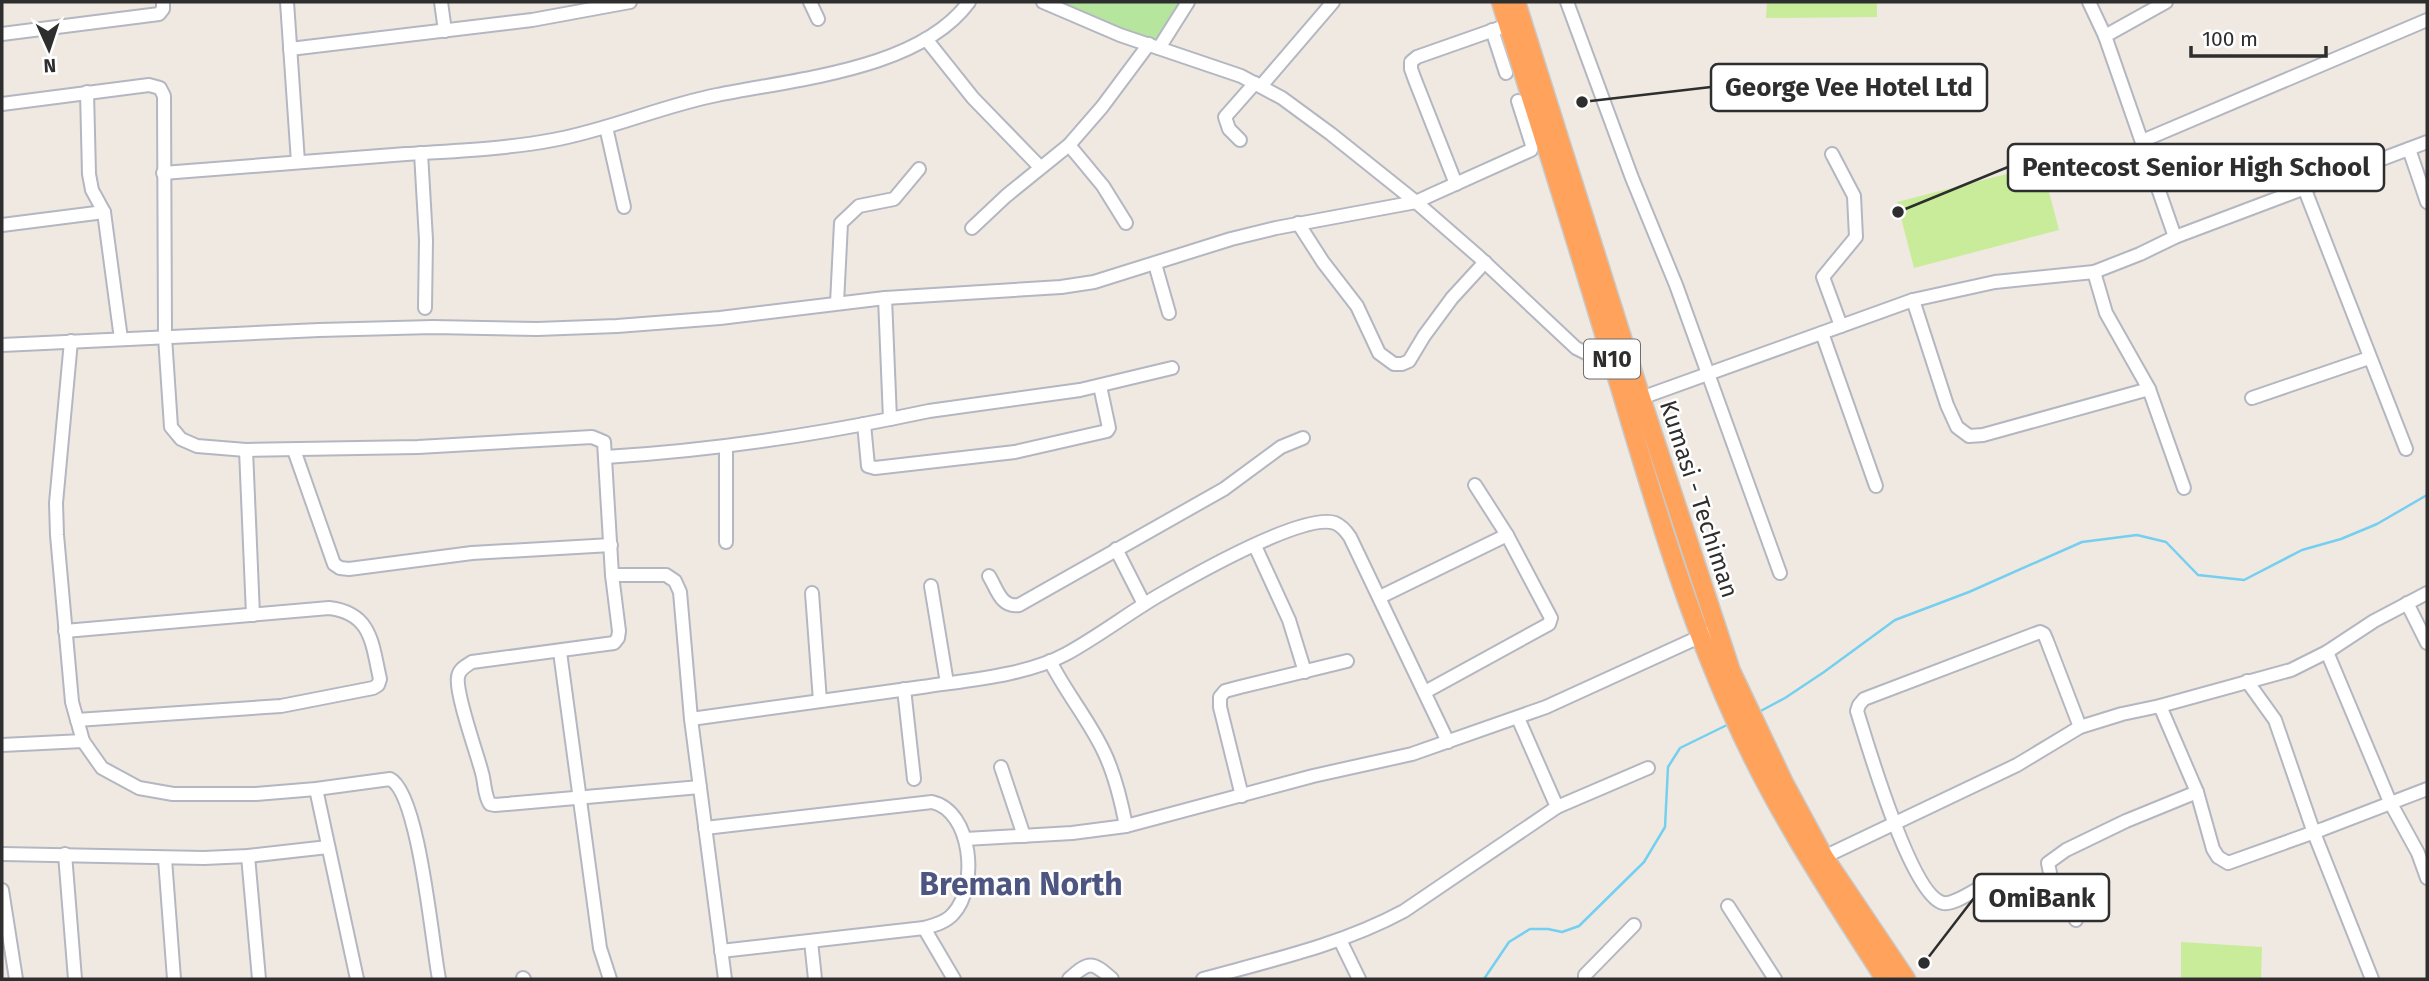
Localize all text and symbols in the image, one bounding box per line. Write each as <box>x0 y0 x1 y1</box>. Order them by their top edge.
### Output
north arrow <box>14 14 84 84</box>
scale bar <box>2191 14 2326 58</box>
text: 100 m <box>2202 26 2258 52</box>
text: N <box>43 54 57 77</box>
callout: George Vee Hotel Ltd <box>1711 64 1987 111</box>
text: George Vee Hotel Ltd <box>1725 72 1973 103</box>
callout: Pentecost Senior High School <box>2008 144 2384 191</box>
text: Pentecost Senior High School <box>2022 152 2370 183</box>
road number: N10 <box>1584 340 1640 378</box>
street label: Kumasi - Techiman <box>1654 397 1744 601</box>
district label: Breman North <box>919 865 1123 903</box>
callout: OmiBank <box>1974 874 2109 921</box>
text: OmiBank <box>1989 883 2096 914</box>

